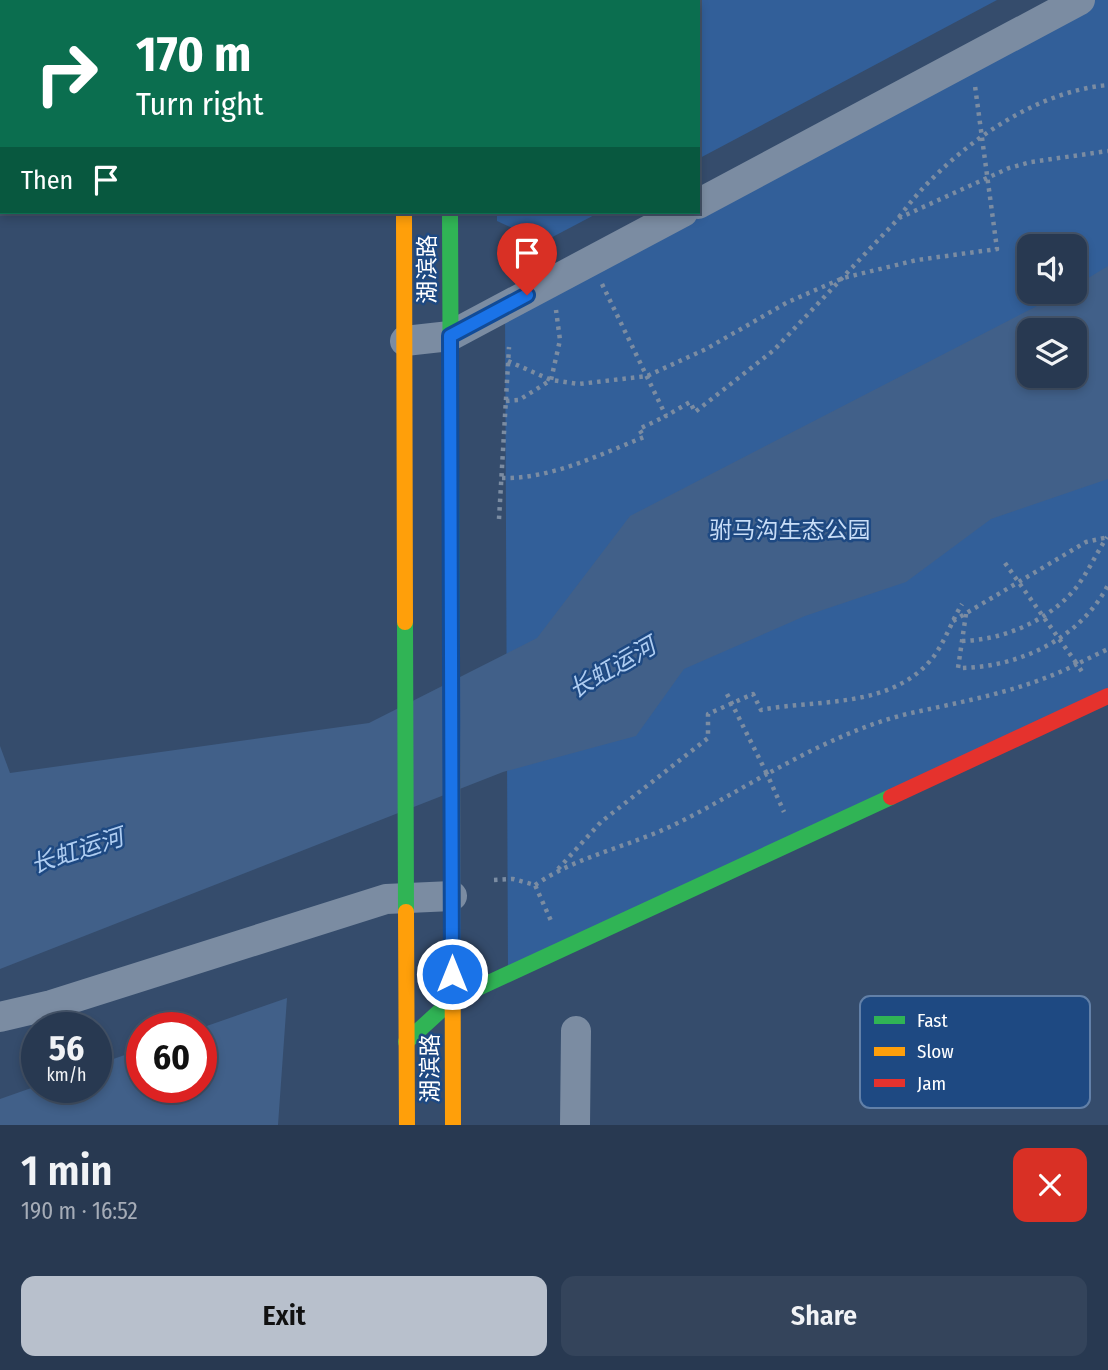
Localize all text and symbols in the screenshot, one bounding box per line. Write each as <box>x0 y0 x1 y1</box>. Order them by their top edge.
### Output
text: 170 m <box>136 25 252 84</box>
icon: right <box>21 28 112 119</box>
text: Turn right <box>136 85 263 123</box>
icon: arrive <box>87 161 125 199</box>
text: Then <box>21 165 73 196</box>
pin <box>497 223 557 295</box>
icon: arrive <box>508 234 546 272</box>
map controls <box>1017 234 1087 388</box>
button: sound <box>1017 234 1087 304</box>
street label: 湖滨路 <box>413 235 441 304</box>
button: layers <box>1017 318 1087 388</box>
park label: 驸马沟生态公园 <box>710 516 871 544</box>
water label: 长虹运河 <box>563 630 664 704</box>
water label: 长虹运河 <box>27 822 131 879</box>
position arrow <box>415 937 489 1011</box>
legend <box>860 996 1090 1108</box>
text: Fast <box>917 1009 948 1032</box>
speed limit sign: 60 <box>126 1012 217 1103</box>
text: 56 <box>49 1027 84 1069</box>
street label: 湖滨路 <box>416 1034 444 1103</box>
text: Slow <box>917 1040 954 1063</box>
text: km/h <box>46 1064 87 1086</box>
text: Jam <box>917 1072 946 1095</box>
text: 1 min <box>21 1146 112 1196</box>
button: close <box>1013 1148 1087 1222</box>
text: 190 m · 16:52 <box>21 1197 138 1225</box>
button: Exit <box>21 1276 547 1356</box>
button: Share <box>561 1276 1087 1356</box>

